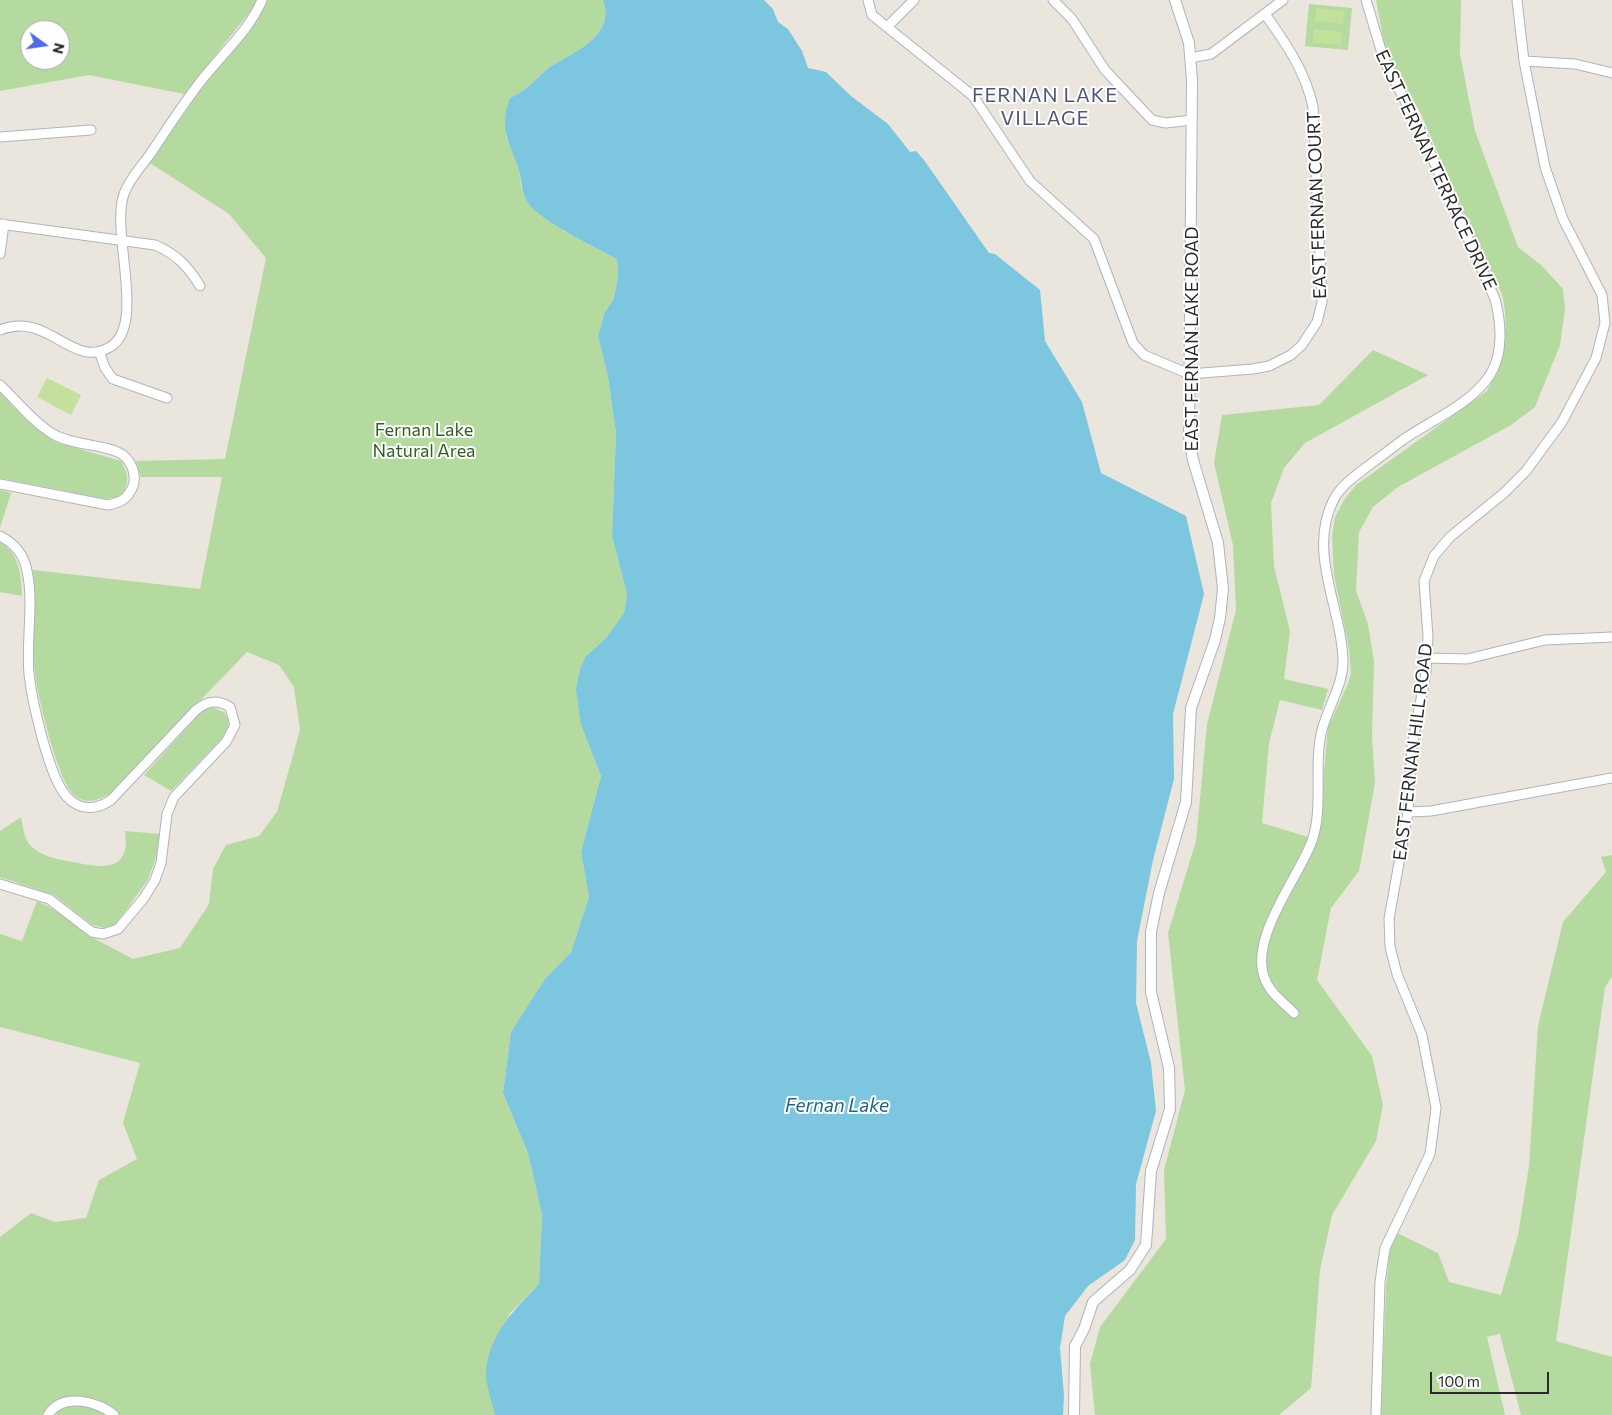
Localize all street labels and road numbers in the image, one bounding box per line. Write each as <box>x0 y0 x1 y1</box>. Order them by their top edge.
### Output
street label: EAST FERNAN TERRACE DRIVE <box>1371 46 1501 294</box>
street label: EAST FERNAN COURT <box>1303 111 1331 299</box>
street label: EAST FERNAN LAKE ROAD <box>1181 226 1203 452</box>
street label: EAST FERNAN HILL ROAD <box>1389 642 1437 862</box>

